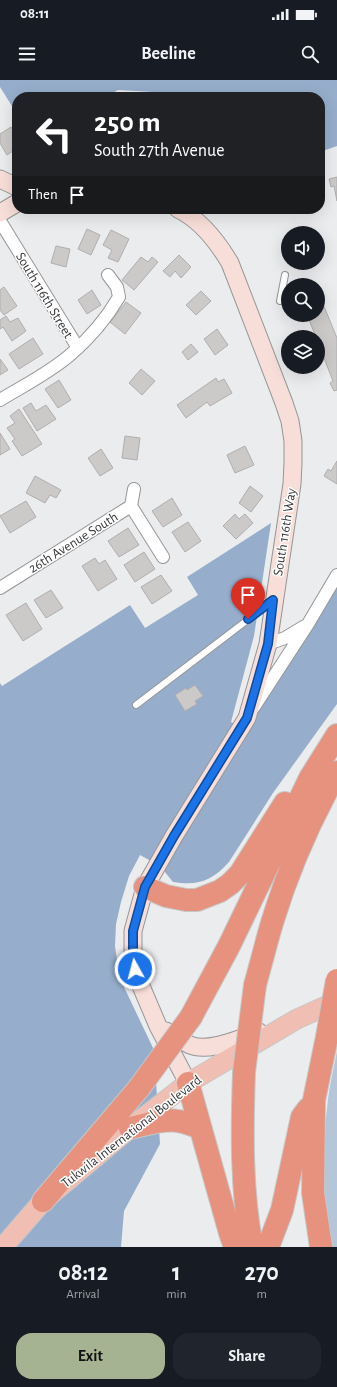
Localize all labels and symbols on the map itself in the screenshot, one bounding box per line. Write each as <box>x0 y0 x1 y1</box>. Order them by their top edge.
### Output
street label: South 116th Street <box>13 250 76 341</box>
street label: South 116th Way <box>271 487 299 577</box>
street label: 26th Avenue South <box>26 510 121 576</box>
pin <box>231 578 265 619</box>
position arrow <box>114 948 156 990</box>
street label: Tukwila International Boulevard <box>59 1073 204 1191</box>

